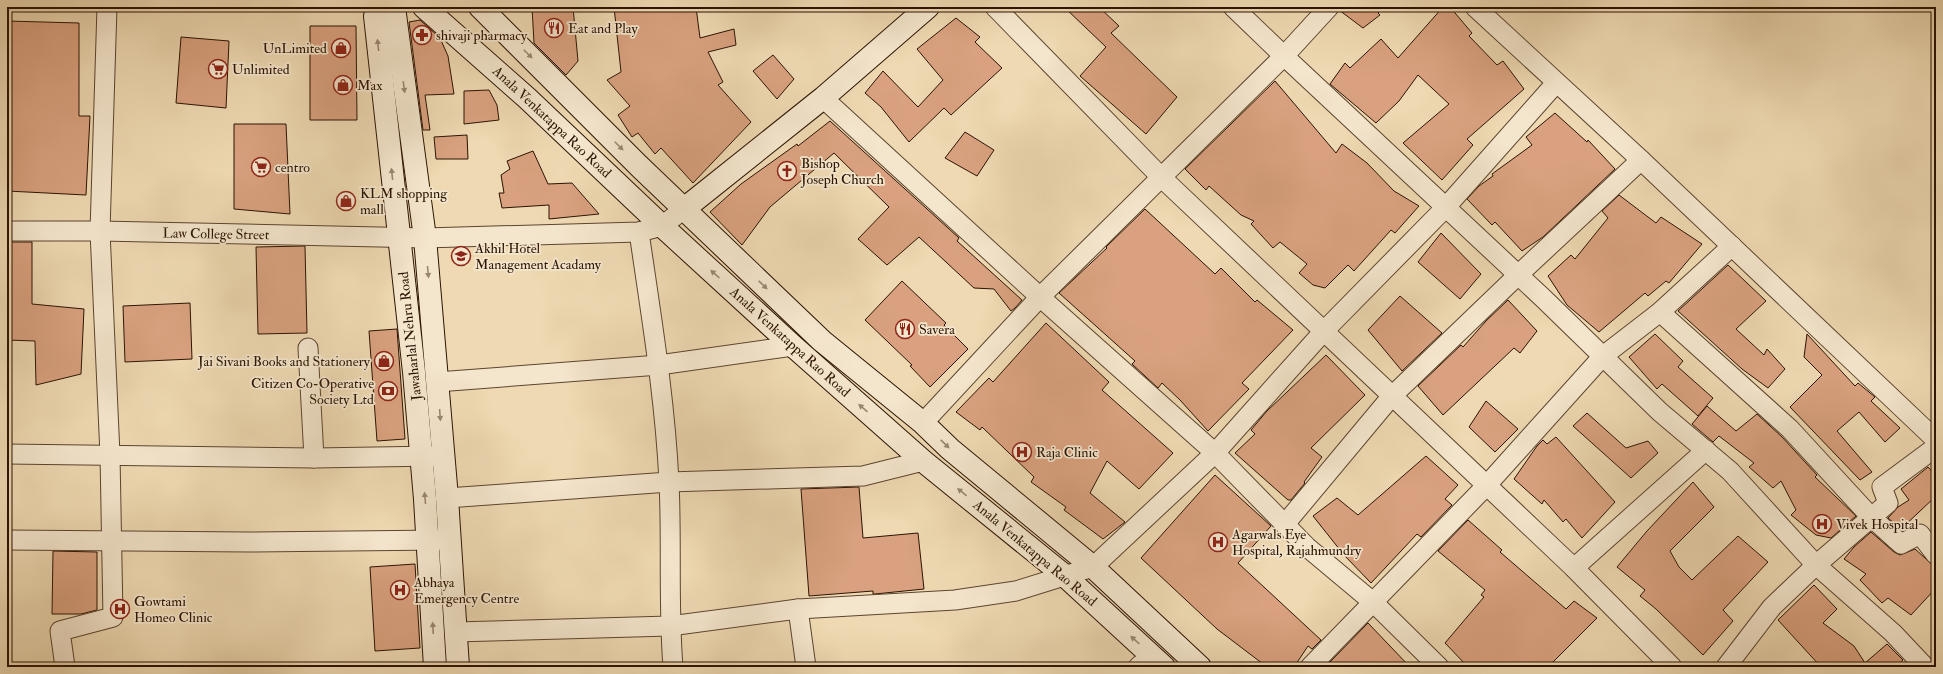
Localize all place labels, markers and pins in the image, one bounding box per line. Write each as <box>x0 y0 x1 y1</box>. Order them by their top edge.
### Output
restaurant icon: Eat and Play <box>543 17 565 39</box>
place label: Eat and Play <box>568 20 638 38</box>
pharmacy icon: shivaji pharmacy <box>411 24 433 46</box>
place label: shivaji pharmacy <box>436 27 528 45</box>
shop icon: UnLimited <box>330 37 352 59</box>
place label: UnLimited <box>263 40 327 57</box>
supermarket icon: Unlimited <box>207 58 229 80</box>
place label: Unlimited <box>232 61 290 78</box>
shop icon: Max <box>332 74 354 96</box>
place label: Max <box>357 77 383 94</box>
place label: Bishop Joseph Church <box>800 155 885 189</box>
supermarket icon: centro <box>250 156 272 178</box>
place label: centro <box>275 159 310 176</box>
church icon: Bishop Joseph Church <box>776 160 798 182</box>
place label: KLM shopping mall <box>360 185 448 218</box>
shop icon: KLM shopping mall <box>335 190 357 212</box>
place label: Akhil Hotel Management Acadamy <box>474 240 602 274</box>
school or university icon: Akhil Hotel Management Acadamy <box>450 245 472 267</box>
restaurant icon: Savera <box>894 318 916 340</box>
place label: Savera <box>919 321 955 338</box>
shop icon: Jai Sivani Books and Stationery <box>373 350 395 372</box>
place label: Jai Sivani Books and Stationery <box>197 353 371 371</box>
place label: Citizen Co-Operative Society Ltd <box>251 375 374 409</box>
bank icon: Citizen Co-Operative Society Ltd <box>377 380 399 402</box>
hospital icon: Raja Clinic <box>1011 441 1033 463</box>
place label: Raja Clinic <box>1036 444 1098 461</box>
hospital icon: Vivek Hospital <box>1811 513 1833 535</box>
place label: Vivek Hospital <box>1836 516 1919 534</box>
place label: Agarwals Eye Hospital, Rajahmundry <box>1231 526 1362 560</box>
hospital icon: Agarwals Eye Hospital, Rajahmundry <box>1207 531 1229 553</box>
place label: Abhaya Emergency Centre <box>413 574 520 608</box>
hospital icon: Abhaya Emergency Centre <box>389 579 411 601</box>
place label: Gowtami Homeo Clinic <box>134 593 213 626</box>
hospital icon: Gowtami Homeo Clinic <box>109 598 131 620</box>

